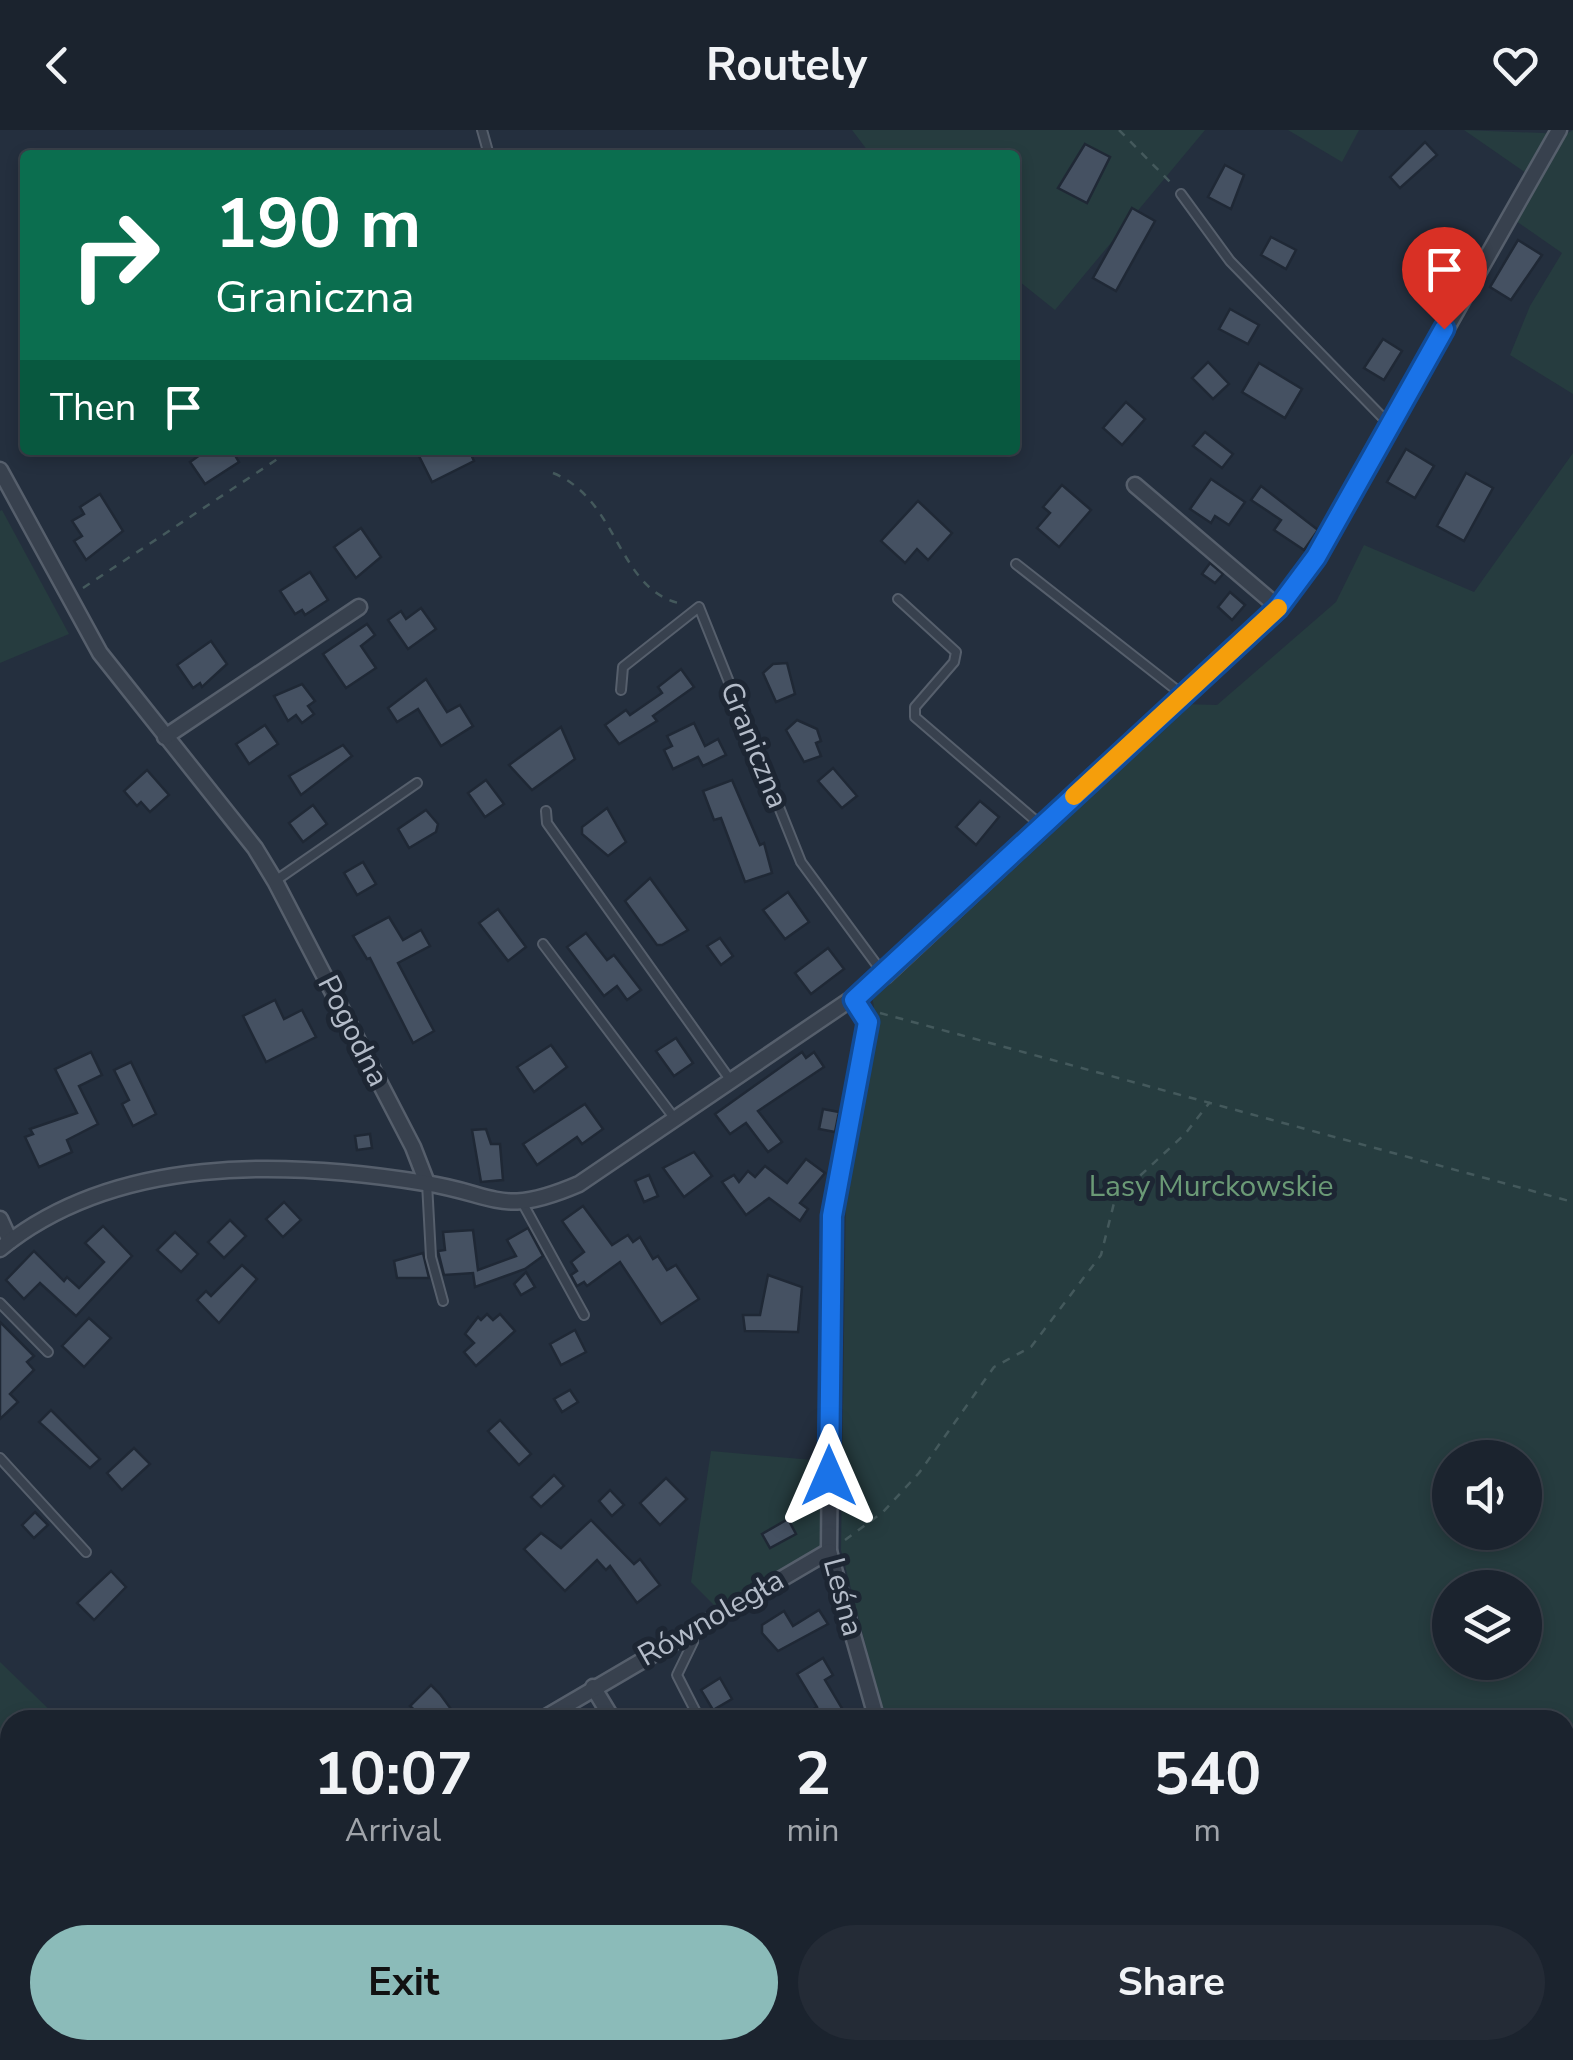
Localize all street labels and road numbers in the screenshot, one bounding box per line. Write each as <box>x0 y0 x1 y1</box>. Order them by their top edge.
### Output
street label: Graniczna <box>710 676 798 814</box>
street label: Pogodna <box>308 968 398 1094</box>
street label: Leśna <box>813 1553 873 1641</box>
street label: Równoległa <box>631 1560 791 1676</box>

